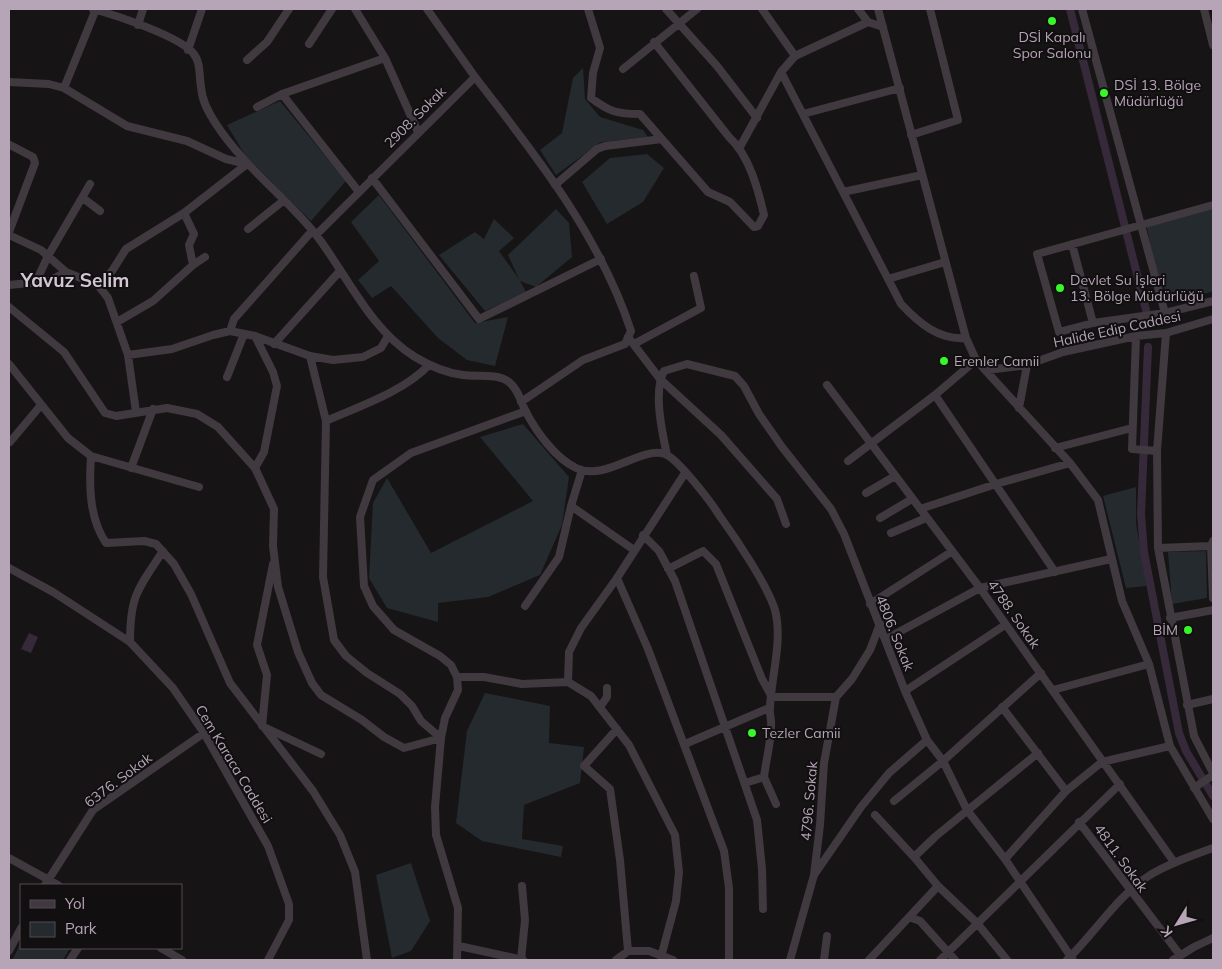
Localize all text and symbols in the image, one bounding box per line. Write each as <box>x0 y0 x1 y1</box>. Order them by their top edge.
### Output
marker: DSİ Kapalı Spor Salonu <box>1046 15 1058 27</box>
place label: DSİ Kapalı Spor Salonu <box>1013 28 1091 62</box>
place label: DSİ 13. Bölge Müdürlüğü <box>1114 76 1201 110</box>
street label: 2908. Sokak <box>380 82 450 152</box>
marker: DSİ 13. Bölge Müdürlüğü <box>1098 87 1110 99</box>
district label: Yavuz Selim <box>20 268 129 292</box>
place label: Devlet Su İşleri 13. Bölge Müdürlüğü <box>1070 271 1204 305</box>
marker: Devlet Su İşleri 13. Bölge Müdürlüğü <box>1054 282 1066 294</box>
street label: Halide Edip Caddesi <box>1052 307 1182 351</box>
place label: Erenler Camii <box>954 352 1039 370</box>
marker: Erenler Camii <box>938 355 950 367</box>
street label: 4788. Sokak <box>984 576 1045 653</box>
street label: 4806. Sokak <box>872 593 919 674</box>
place label: BİM <box>1153 621 1178 639</box>
marker: BİM <box>1182 624 1194 636</box>
street label: Cem Karaca Caddesi <box>192 702 276 826</box>
place label: Tezler Camii <box>762 724 841 742</box>
marker: Tezler Camii <box>746 727 758 739</box>
street label: 6376. Sokak <box>81 748 156 811</box>
street label: 4796. Sokak <box>797 760 822 842</box>
street label: 4811. Sokak <box>1090 820 1152 896</box>
legend <box>20 884 182 949</box>
text: Yol <box>64 894 85 913</box>
north arrow <box>1152 899 1202 949</box>
text: Park <box>65 919 97 938</box>
text: K <box>1156 922 1177 941</box>

